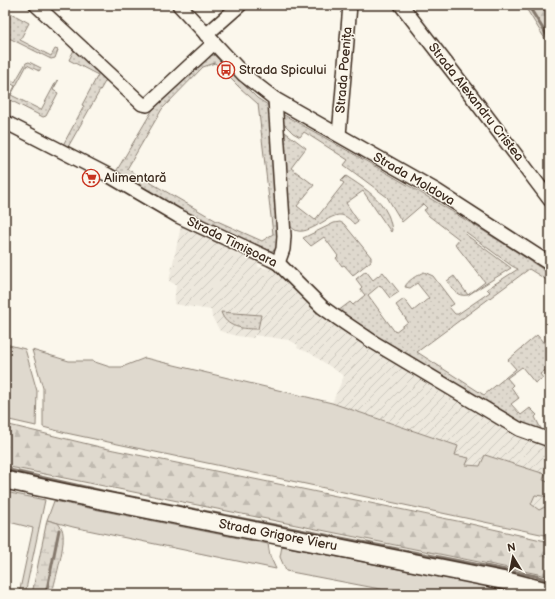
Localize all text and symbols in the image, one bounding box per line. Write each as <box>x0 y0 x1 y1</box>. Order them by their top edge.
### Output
street label: Strada Poenița <box>332 26 356 114</box>
street label: Strada Alexandru Cristea <box>425 40 527 164</box>
bus stop icon: Strada Spicului <box>216 60 236 80</box>
place label: Strada Spicului <box>239 62 327 78</box>
street label: Strada Moldova <box>370 149 458 209</box>
supermarket icon: Alimentară <box>81 168 101 188</box>
place label: Alimentară <box>104 170 166 186</box>
street label: Strada Timișoara <box>184 213 280 271</box>
street label: Strada Grigore Vieru <box>217 516 339 554</box>
north arrow <box>493 537 533 577</box>
text: N <box>506 541 517 555</box>

